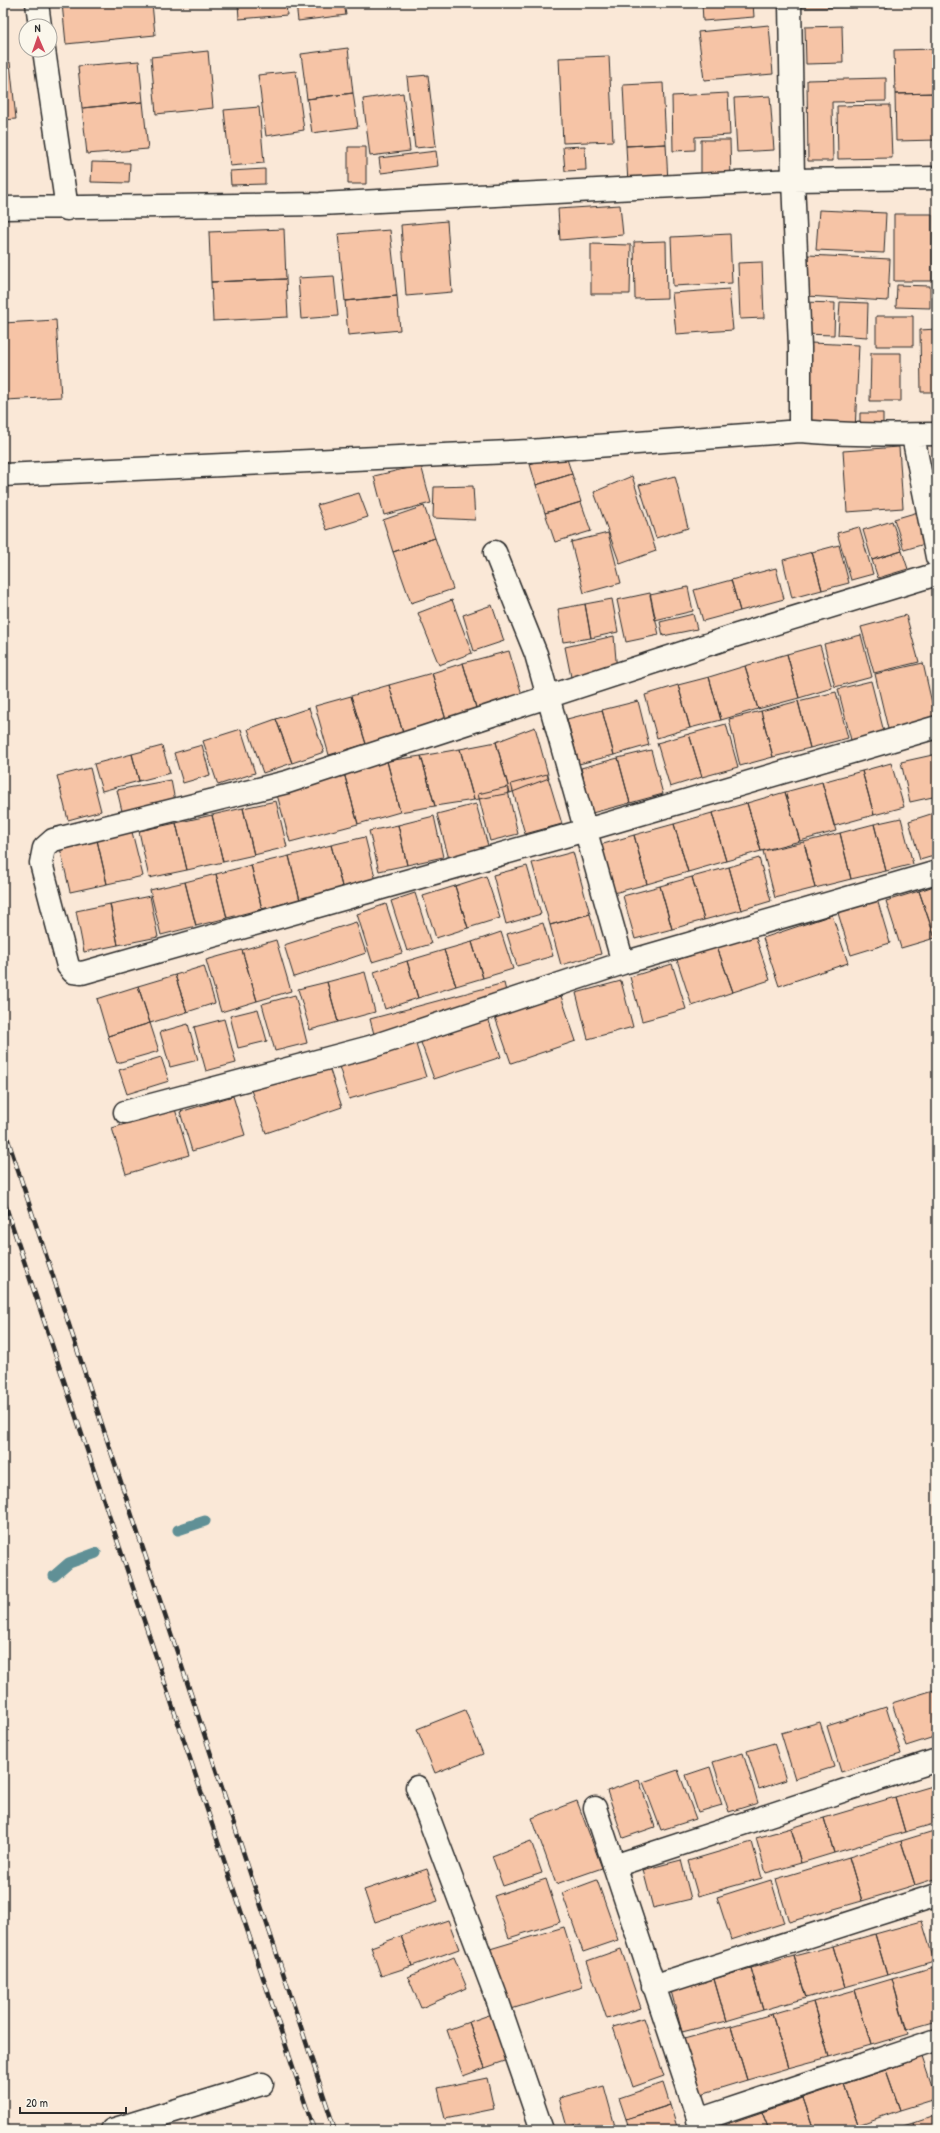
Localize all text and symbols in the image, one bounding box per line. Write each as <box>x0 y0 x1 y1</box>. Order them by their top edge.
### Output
north arrow <box>18 18 58 58</box>
text: N <box>34 21 41 35</box>
scale bar <box>20 2089 126 2115</box>
text: 20 m <box>26 2094 48 2111</box>

